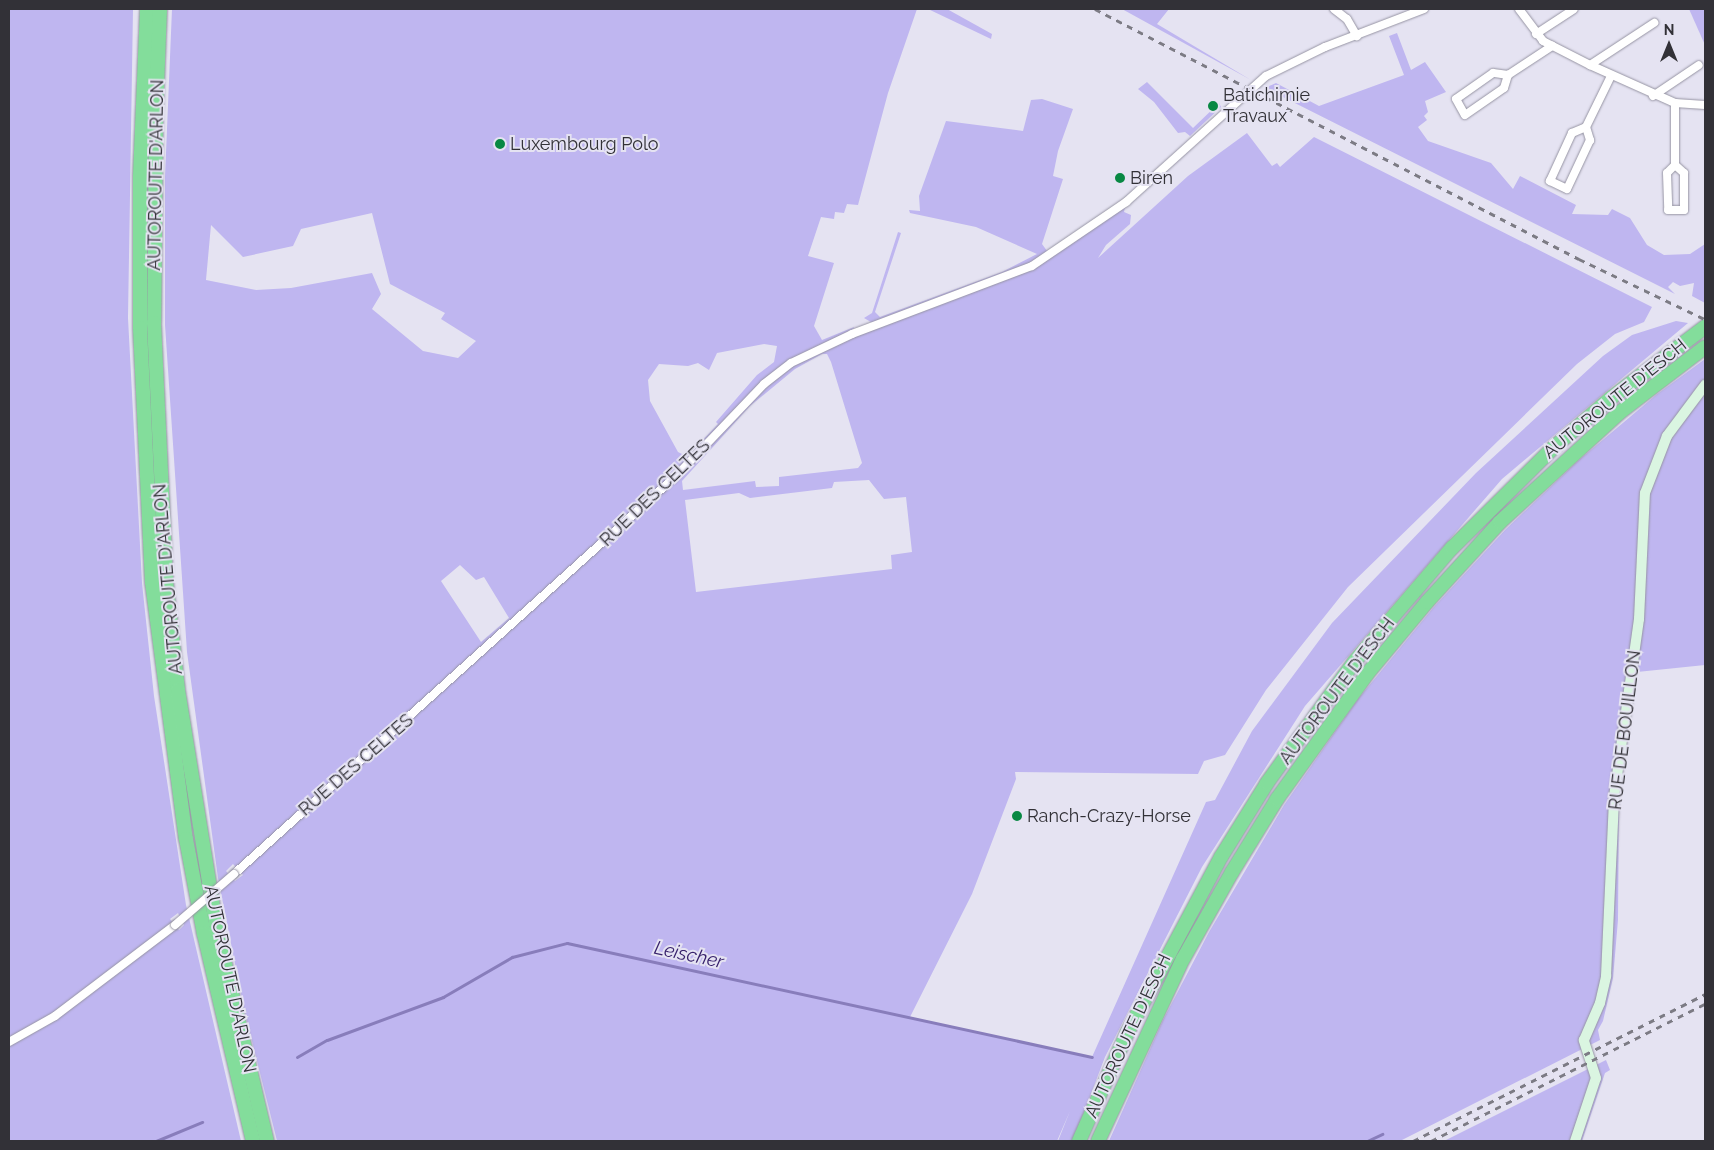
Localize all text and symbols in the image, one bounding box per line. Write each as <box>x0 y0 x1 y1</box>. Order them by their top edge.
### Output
north arrow <box>1644 20 1694 70</box>
text: N <box>1664 22 1674 38</box>
street label: AUTOROUTE D'ARLON <box>144 79 168 271</box>
place label: Batichimie Travaux <box>1223 85 1310 128</box>
marker: Batichimie Travaux <box>1207 100 1219 112</box>
place label: Luxembourg Polo <box>510 133 659 155</box>
marker: Luxembourg Polo <box>494 138 506 150</box>
place label: Biren <box>1130 167 1173 189</box>
marker: Biren <box>1114 172 1126 184</box>
street label: AUTOROUTE D'ESCH <box>1539 334 1691 464</box>
street label: RUE DES CELTES <box>595 435 715 551</box>
street label: AUTOROUTE D'ARLON <box>149 483 187 675</box>
street label: AUTOROUTE D'ESCH <box>1275 613 1399 769</box>
street label: RUE DE BOUILLON <box>1604 649 1646 811</box>
street label: RUE DES CELTES <box>294 709 418 821</box>
place label: Ranch-Crazy-Horse <box>1027 805 1191 827</box>
marker: Ranch-Crazy-Horse <box>1011 810 1023 822</box>
street label: AUTOROUTE D'ARLON <box>200 883 260 1075</box>
water label: Leischer <box>652 937 726 973</box>
street label: AUTOROUTE D'ESCH <box>1080 951 1176 1121</box>

